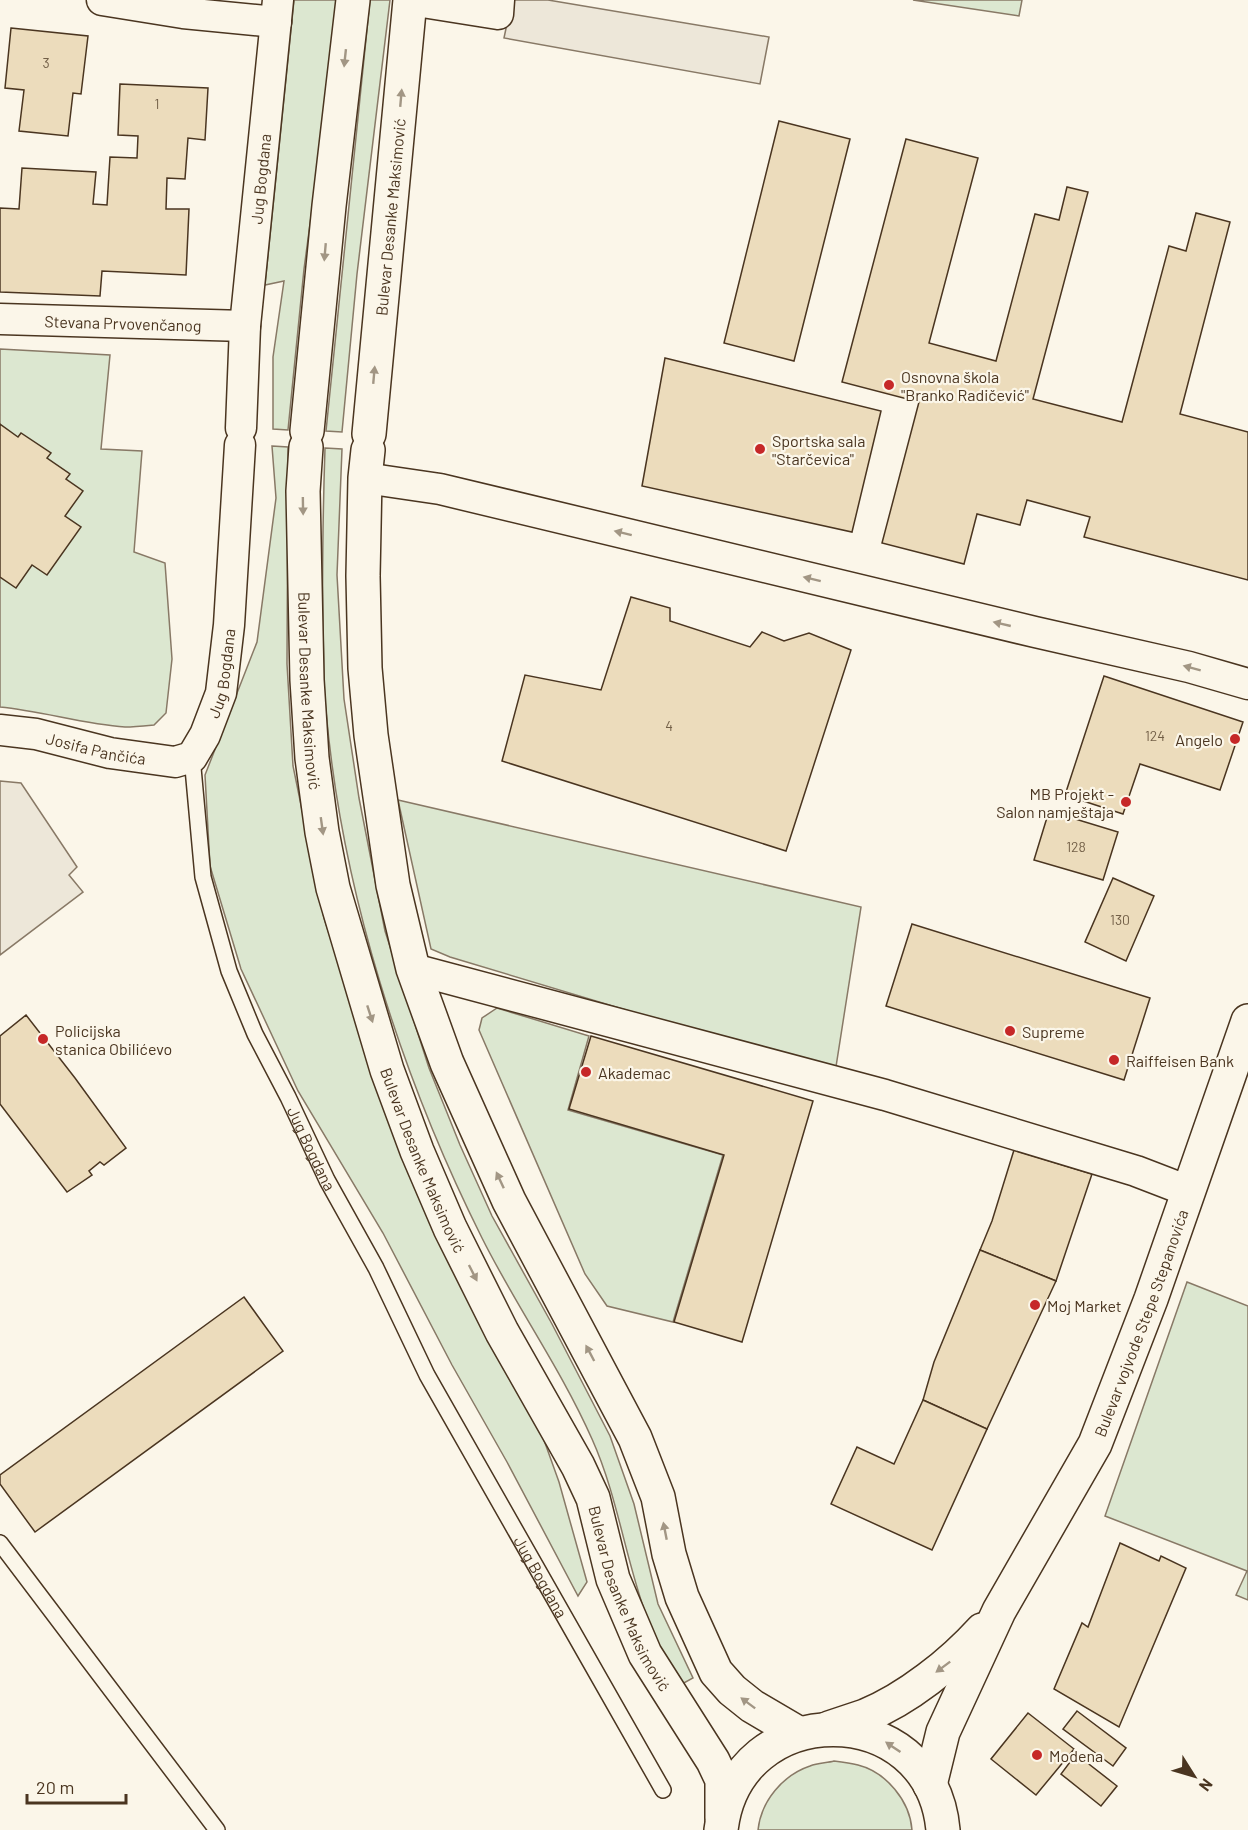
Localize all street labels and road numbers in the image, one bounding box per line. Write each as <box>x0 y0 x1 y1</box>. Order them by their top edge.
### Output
street label: Bulevar Desanke Maksimović <box>371 117 408 317</box>
street label: Jug Bogdana <box>246 133 274 225</box>
street label: Stevana Prvovenčanog <box>44 311 202 334</box>
street label: Bulevar Desanke Maksimović <box>296 592 326 791</box>
street label: Jug Bogdana <box>203 627 238 720</box>
street label: Josifa Pančića <box>44 728 147 767</box>
street label: Bulevar Desanke Maksimović <box>377 1065 470 1256</box>
street label: Jug Bogdana <box>284 1103 340 1194</box>
street label: Bulevar vojvode Stepe Stepanovića <box>1089 1207 1191 1439</box>
street label: Bulevar Desanke Maksimović <box>586 1504 675 1694</box>
street label: Jug Bogdana <box>511 1532 572 1621</box>

